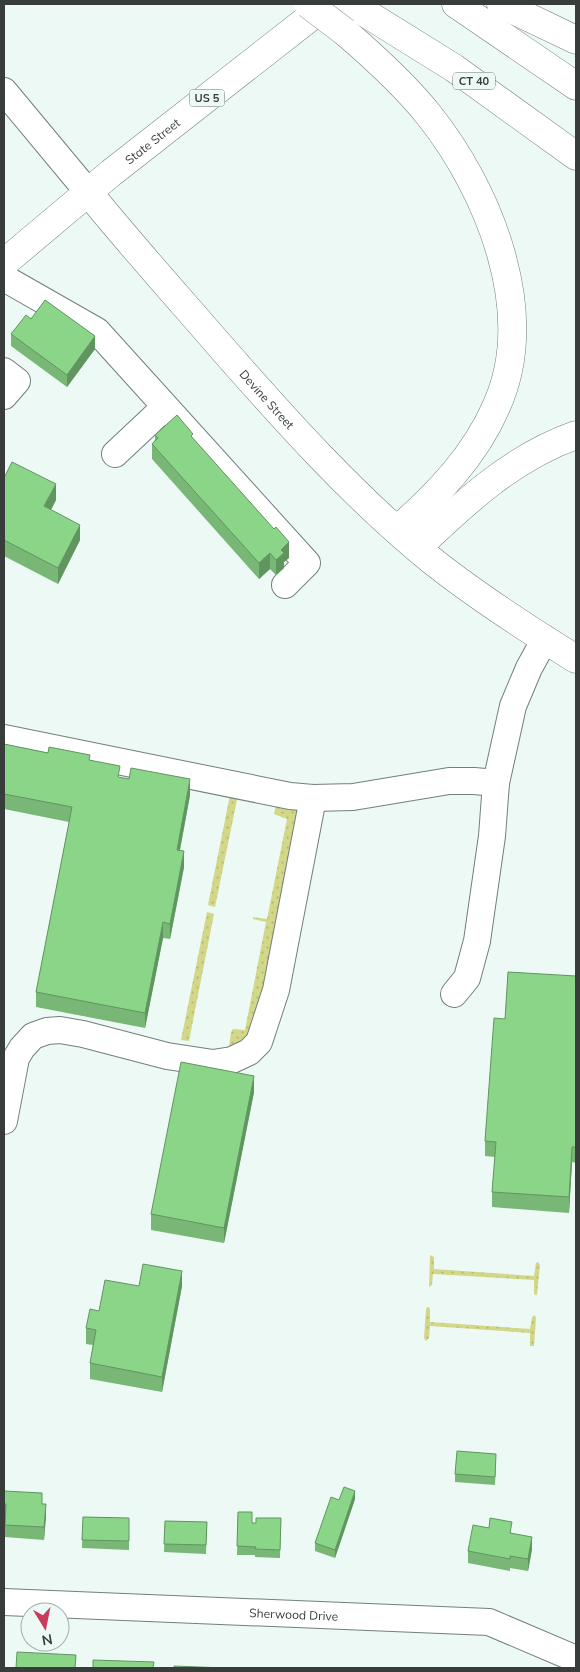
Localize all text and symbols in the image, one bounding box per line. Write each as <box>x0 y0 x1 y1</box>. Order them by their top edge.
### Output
road number: CT 40 <box>453 72 495 90</box>
road number: US 5 <box>190 90 224 106</box>
street label: State Street <box>122 115 183 167</box>
street label: Devine Street <box>237 366 298 432</box>
north arrow <box>20 1602 70 1652</box>
street label: Sherwood Drive <box>249 1605 339 1623</box>
text: N <box>40 1630 54 1650</box>

